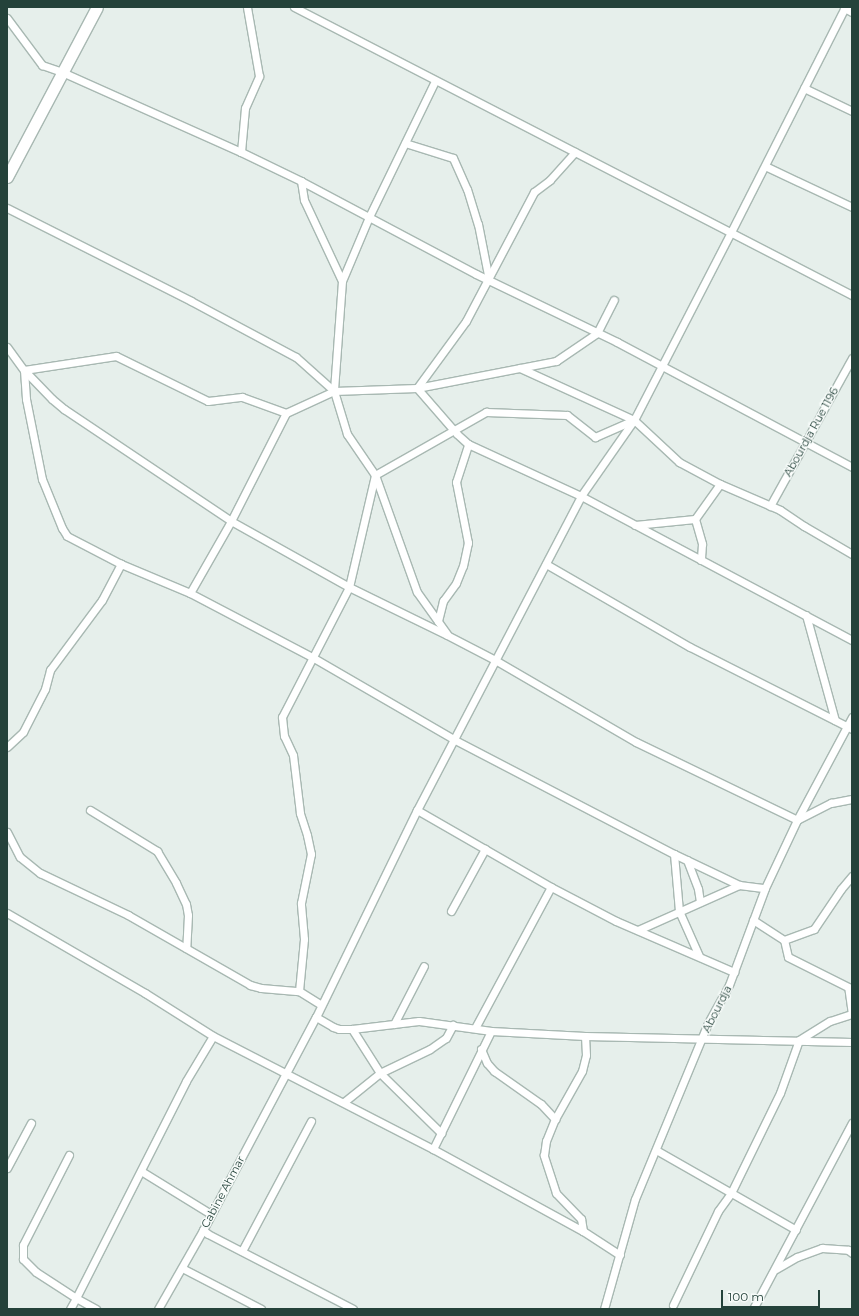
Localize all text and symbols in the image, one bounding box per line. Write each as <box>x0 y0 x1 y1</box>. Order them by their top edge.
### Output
street label: Abourdja Rue 1196 <box>781 385 841 479</box>
street label: Abourdja <box>700 983 734 1035</box>
street label: Cabine Ahmar <box>199 1154 247 1230</box>
scale bar <box>723 1282 822 1308</box>
text: 100 m <box>728 1289 764 1304</box>

